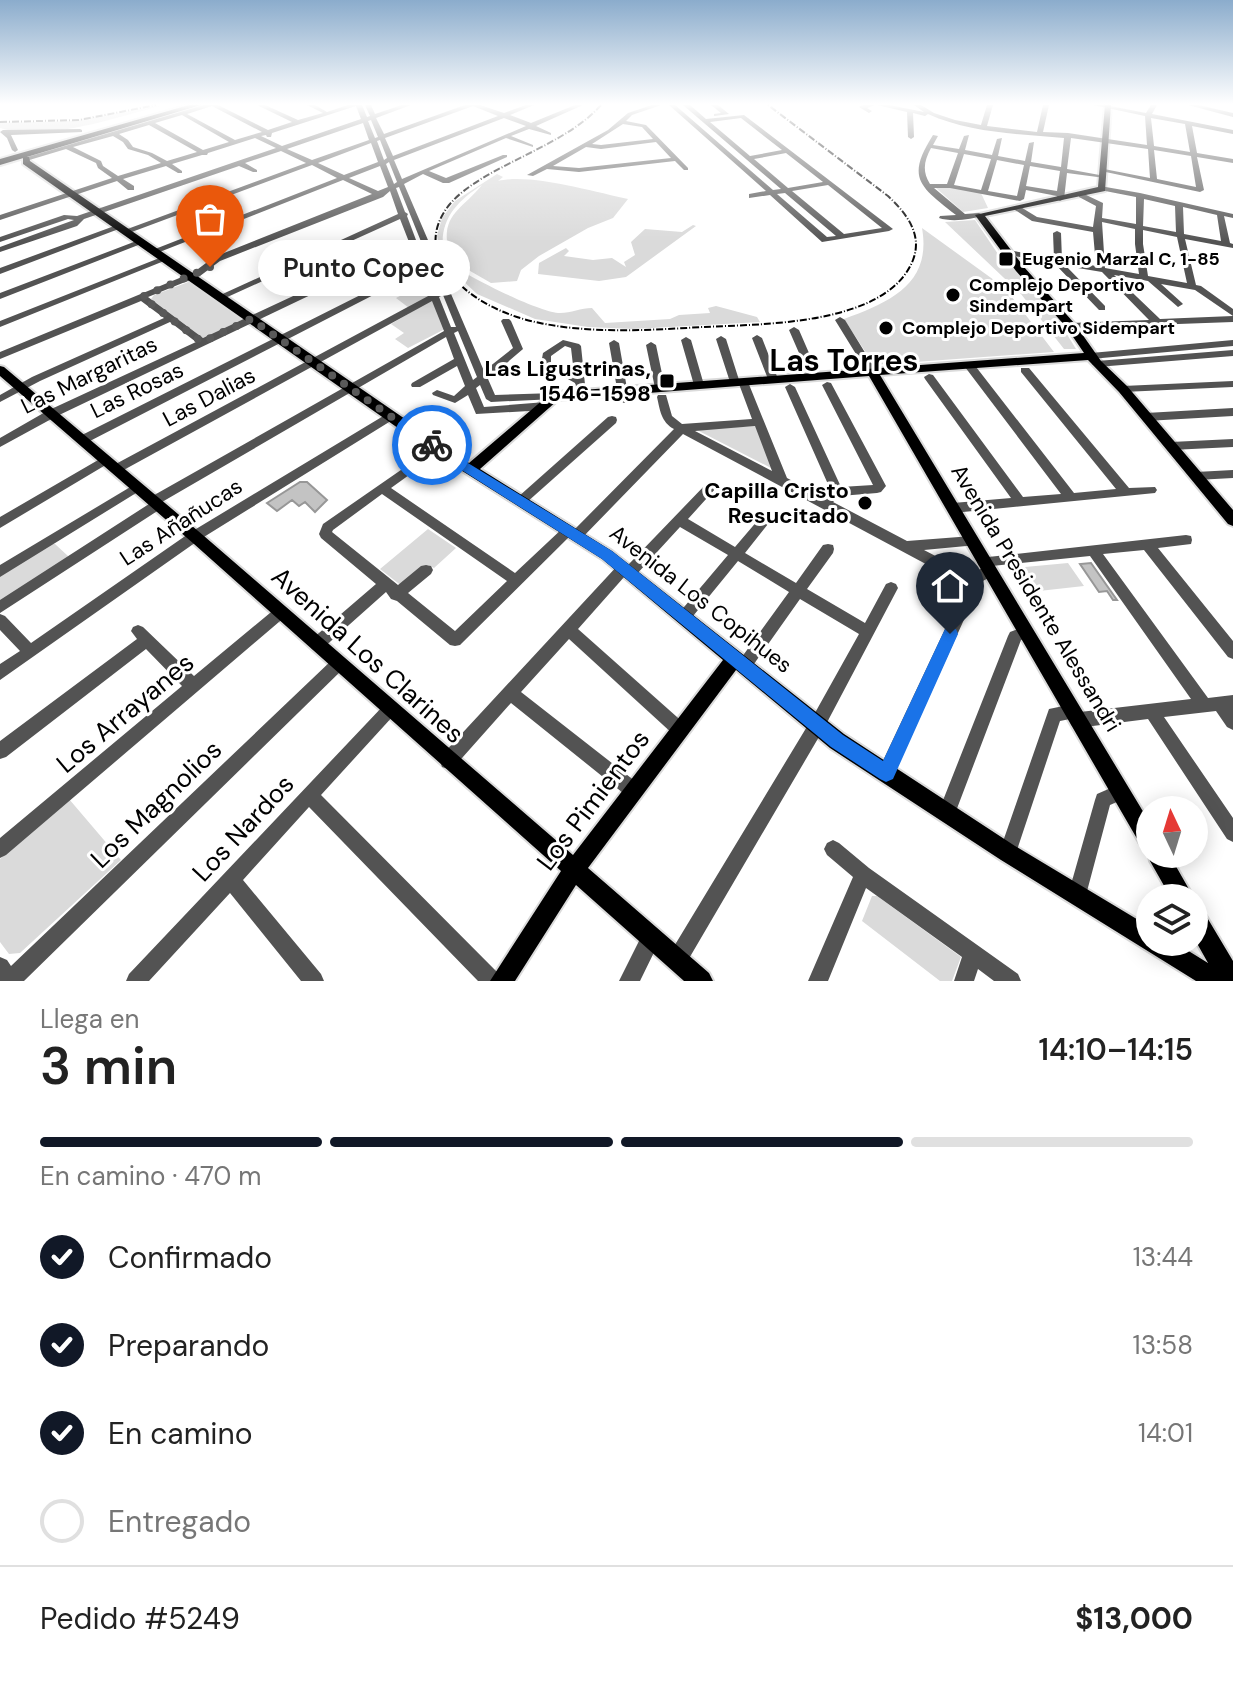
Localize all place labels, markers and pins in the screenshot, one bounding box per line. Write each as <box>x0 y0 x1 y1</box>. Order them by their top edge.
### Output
pin <box>176 185 244 267</box>
callout: Punto Copec <box>258 239 470 295</box>
place label: Eugenio Marzal C, 1-85 <box>1022 247 1220 271</box>
marker: Eugenio Marzal C, 1-85 <box>997 250 1015 268</box>
place label: Complejo Deportivo Sindempart <box>969 273 1145 318</box>
marker: Complejo Deportivo Sindempart <box>944 286 962 304</box>
place label: Complejo Deportivo Sidempart <box>902 316 1175 340</box>
marker: Complejo Deportivo Sidempart <box>877 319 895 337</box>
place label: Las Ligustrinas, 1546-1598 <box>484 354 651 408</box>
marker: Las Ligustrinas, 1546-1598 <box>658 372 676 390</box>
place label: Capilla Cristo Resucitado <box>704 476 849 530</box>
marker: Capilla Cristo Resucitado <box>856 494 874 512</box>
pin <box>916 552 984 634</box>

